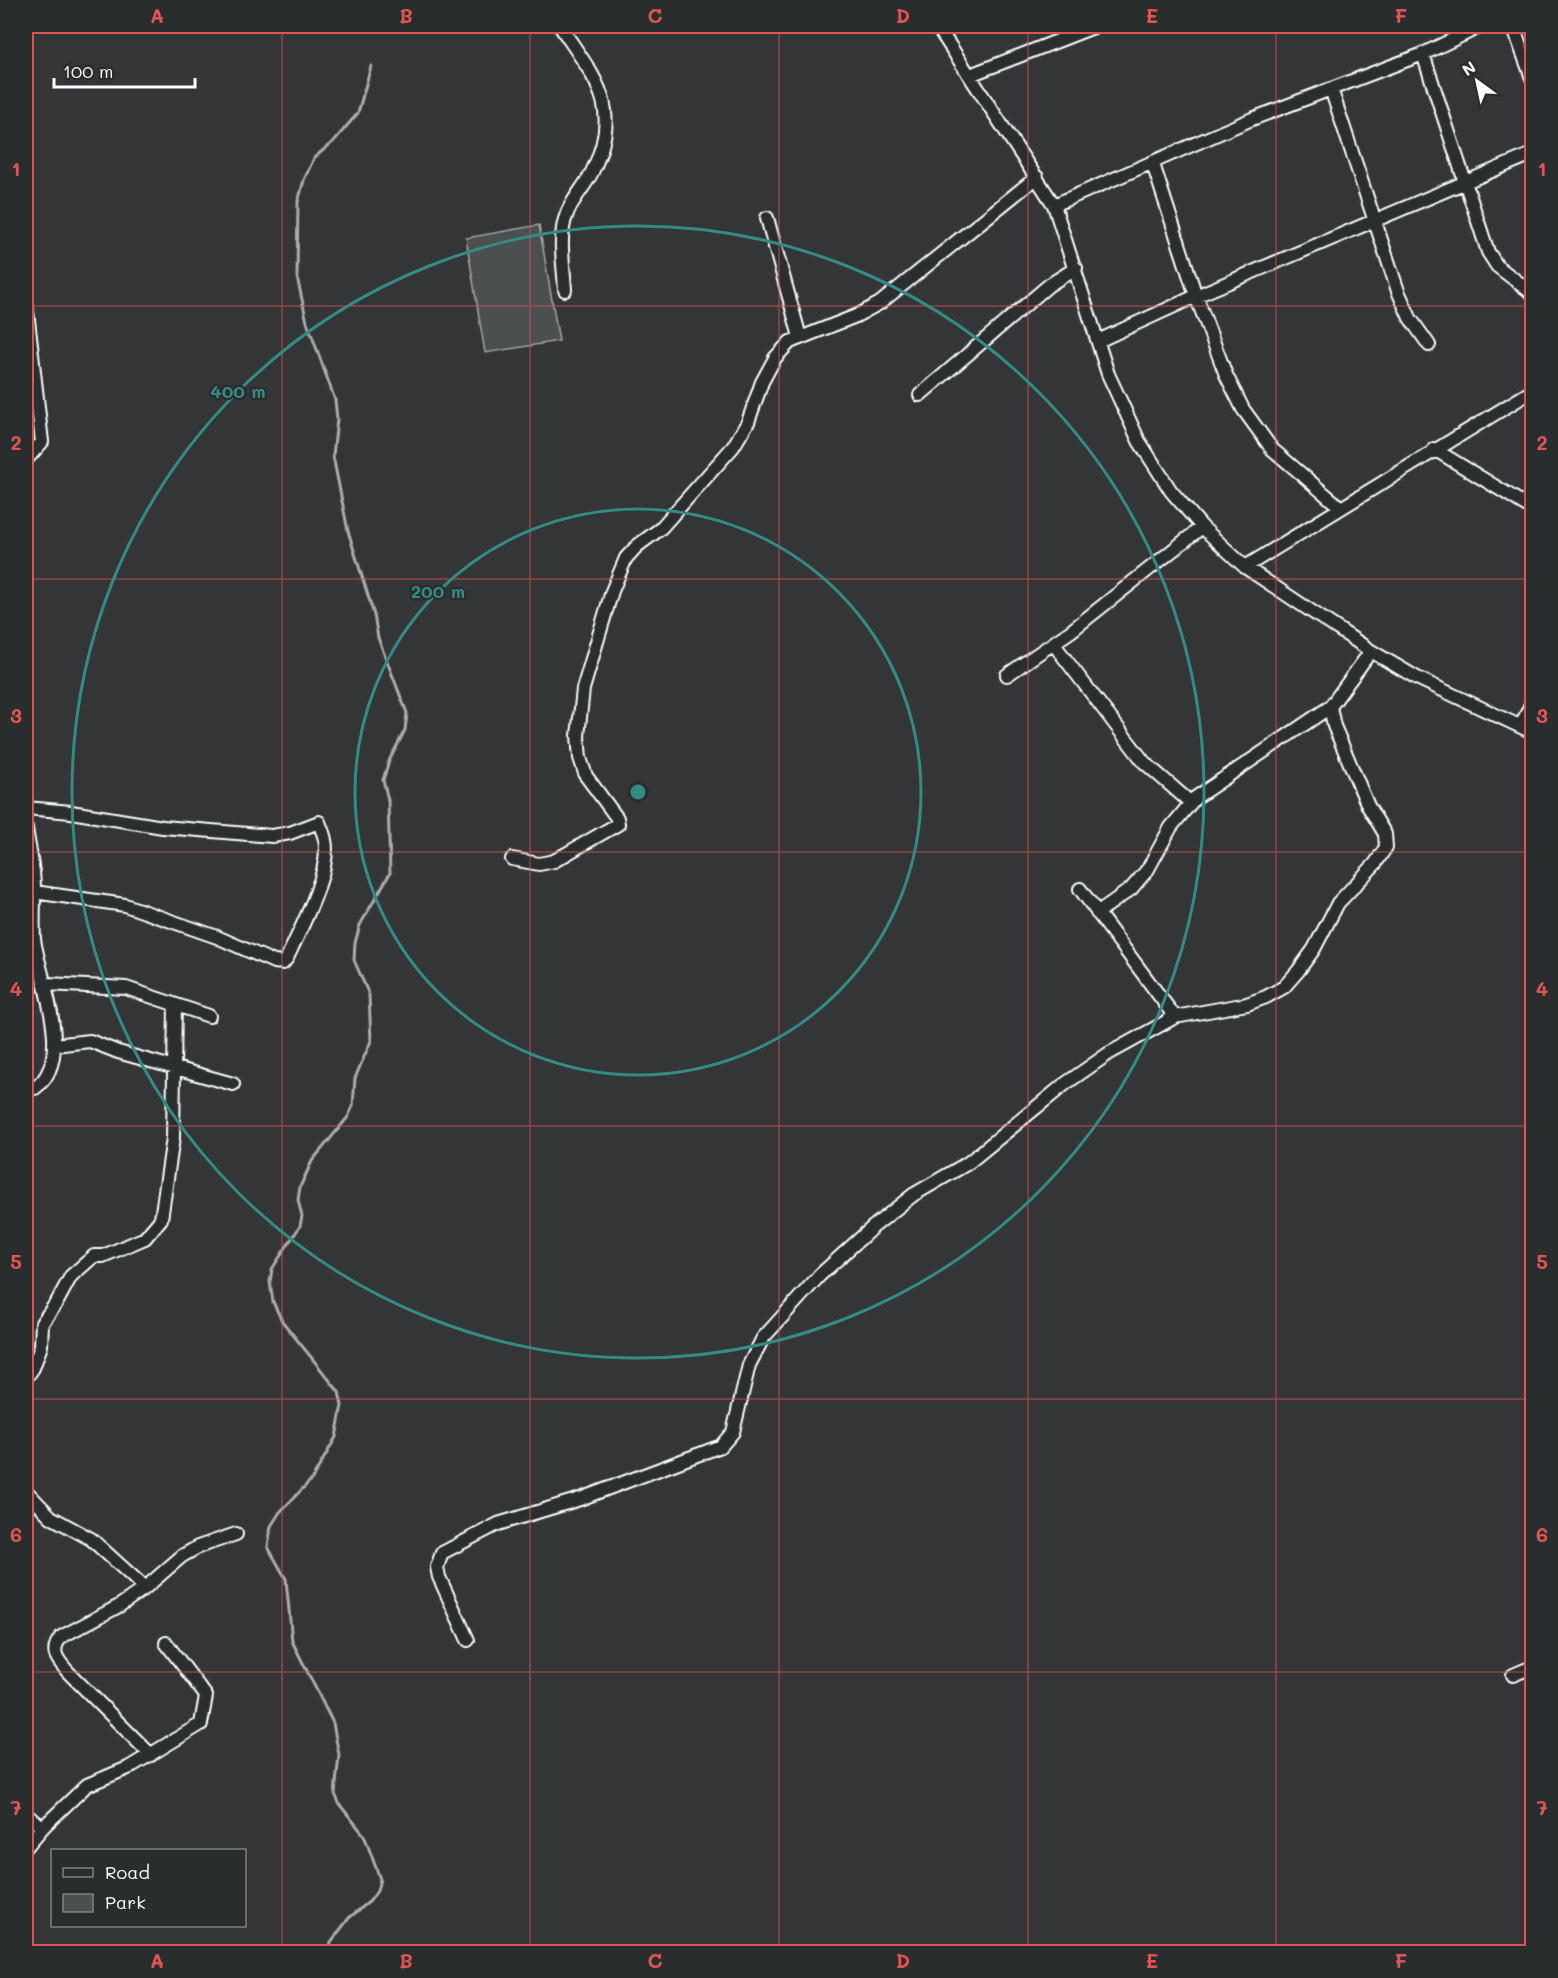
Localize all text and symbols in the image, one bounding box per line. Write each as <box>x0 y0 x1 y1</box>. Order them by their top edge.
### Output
text: A <box>150 2 164 28</box>
text: B <box>399 2 413 28</box>
text: C <box>648 2 663 28</box>
text: D <box>896 2 910 28</box>
text: E <box>1146 2 1158 28</box>
text: F <box>1395 2 1408 28</box>
scale bar <box>54 51 195 89</box>
north arrow <box>1447 51 1507 111</box>
text: N <box>1458 56 1479 80</box>
text: 100 m <box>63 59 113 83</box>
text: 1 <box>12 155 20 181</box>
text: 1 <box>1538 155 1546 181</box>
text: 400 m <box>210 379 266 403</box>
text: 2 <box>10 429 22 455</box>
text: 2 <box>1536 429 1548 455</box>
text: 200 m <box>411 579 465 603</box>
text: 3 <box>10 702 22 728</box>
text: 3 <box>1536 702 1548 728</box>
centre of rings <box>628 782 648 802</box>
text: 4 <box>10 975 23 1001</box>
text: 4 <box>1536 975 1549 1001</box>
text: 5 <box>10 1248 22 1274</box>
text: 5 <box>1536 1248 1548 1274</box>
text: 6 <box>10 1521 22 1547</box>
text: 6 <box>1536 1521 1548 1547</box>
text: 7 <box>10 1794 22 1820</box>
text: 7 <box>1536 1794 1548 1820</box>
legend <box>51 1849 246 1927</box>
text: Road <box>105 1860 150 1884</box>
text: Park <box>105 1890 146 1914</box>
text: A <box>150 1947 164 1973</box>
text: B <box>399 1947 413 1973</box>
text: C <box>648 1947 663 1973</box>
text: D <box>896 1947 910 1973</box>
text: E <box>1146 1947 1158 1973</box>
text: F <box>1395 1947 1408 1973</box>

